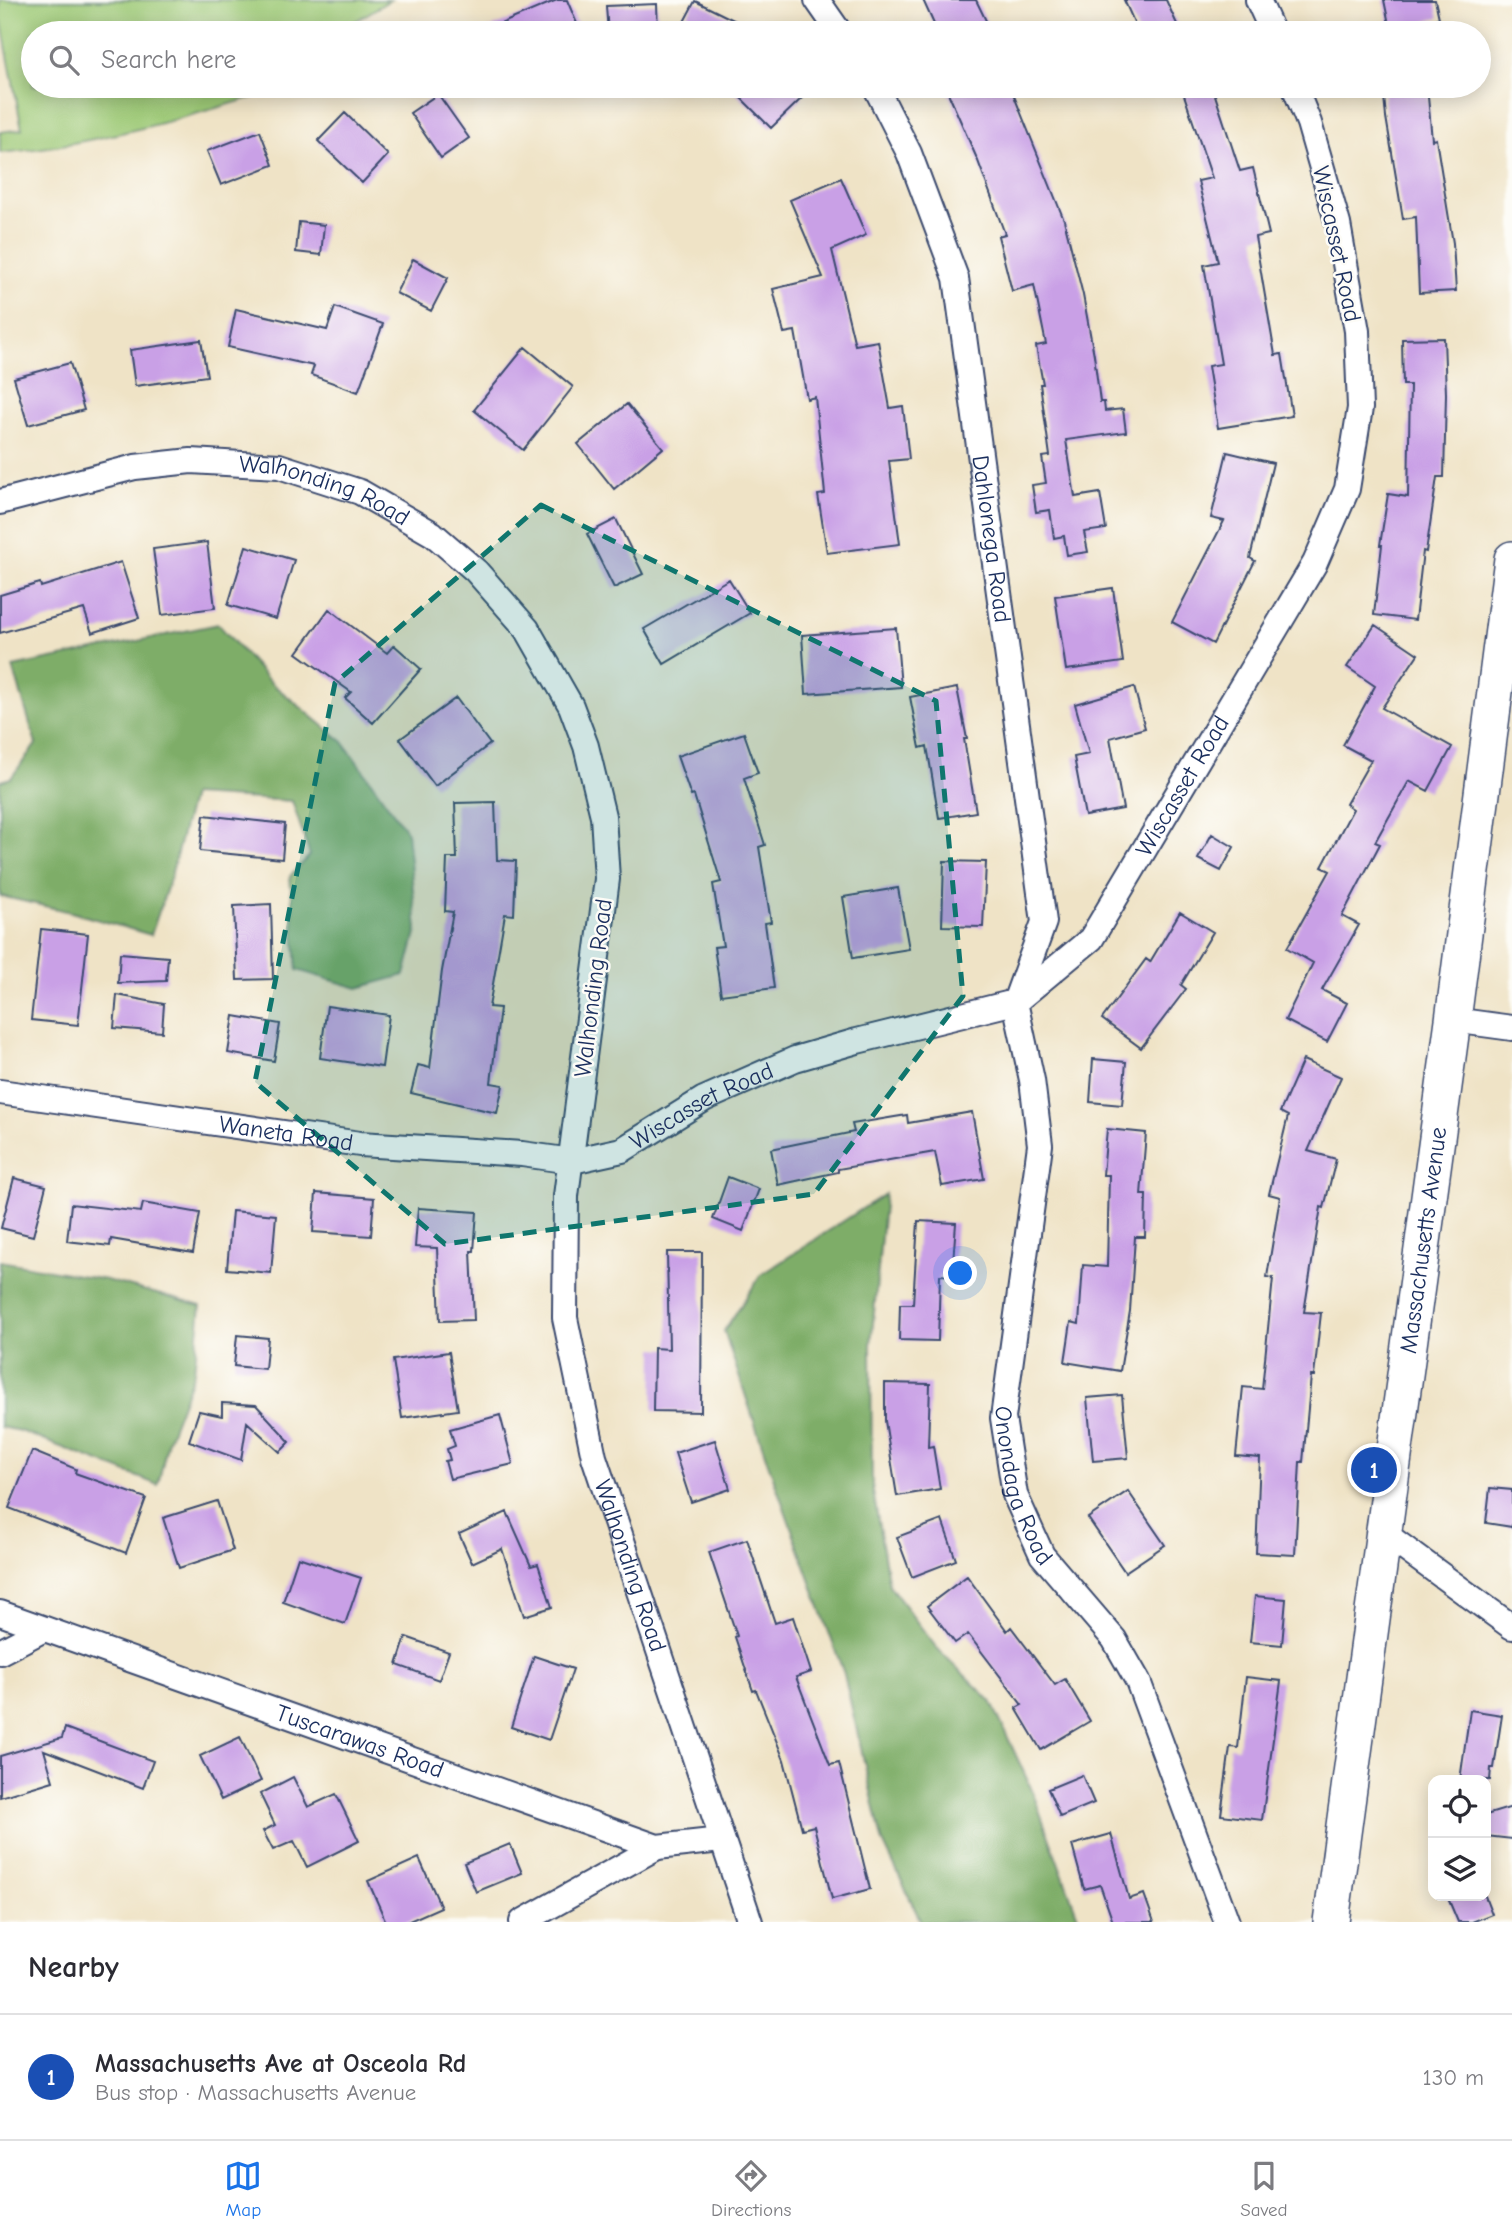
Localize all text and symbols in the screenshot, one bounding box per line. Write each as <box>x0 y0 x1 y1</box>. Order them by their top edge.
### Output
search box <box>21 21 1491 98</box>
icon: search <box>45 41 83 79</box>
text: Search here <box>101 45 236 75</box>
street label: Wiscasset Road <box>1307 163 1367 325</box>
street label: Walhonding Road <box>238 450 415 532</box>
street label: Dahlonega Road <box>966 453 1017 624</box>
street label: Wiscasset Road <box>1130 710 1235 861</box>
street label: Walhonding Road <box>568 897 618 1079</box>
street label: Wiscasset Road <box>625 1056 778 1156</box>
street label: Waneta Road <box>217 1110 355 1157</box>
street label: Massachusetts Avenue <box>1394 1125 1452 1355</box>
your location <box>943 1256 977 1290</box>
street label: Onondaga Road <box>989 1404 1059 1571</box>
pin: 1 <box>1351 1444 1397 1496</box>
street label: Walhonding Road <box>589 1476 672 1655</box>
street label: Tuscarawas Road <box>272 1698 448 1784</box>
map controls <box>1428 1775 1491 1901</box>
button: locate <box>1428 1775 1491 1838</box>
button: layers <box>1428 1838 1491 1901</box>
text: Nearby <box>28 1950 119 1985</box>
text: Massachusetts Ave at Osceola Rd <box>95 2049 466 2079</box>
text: 1 <box>46 2064 56 2091</box>
text: 130 m <box>1423 2064 1484 2091</box>
text: Bus stop · Massachusetts Avenue <box>95 2079 416 2106</box>
tab: Map <box>224 2157 262 2221</box>
tab: Directions <box>711 2157 791 2221</box>
tab: Saved <box>1240 2157 1288 2221</box>

